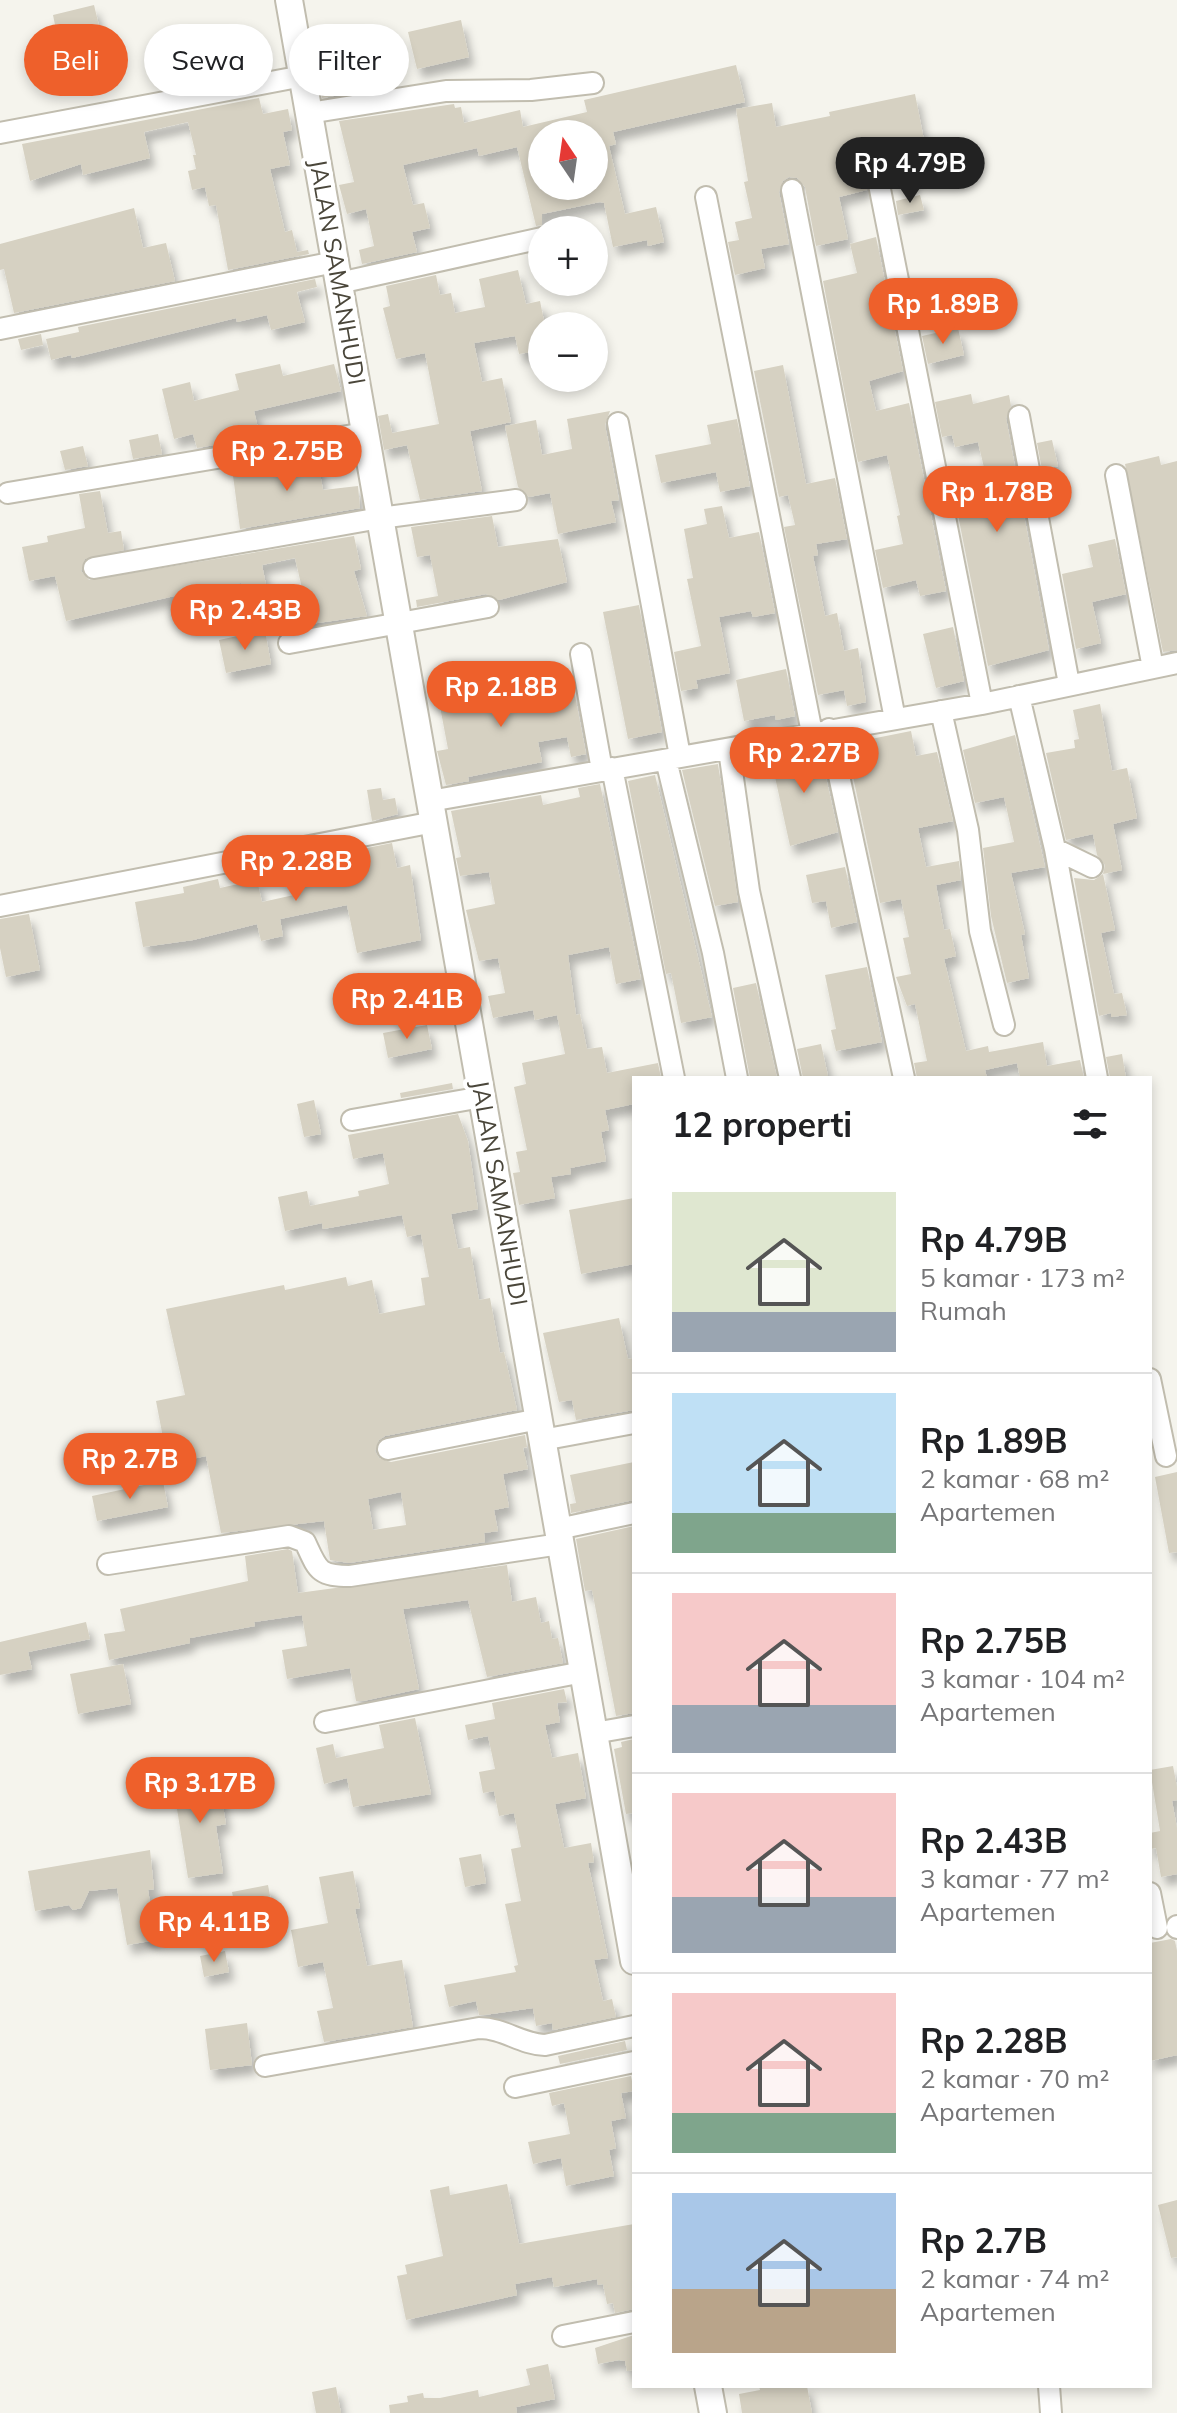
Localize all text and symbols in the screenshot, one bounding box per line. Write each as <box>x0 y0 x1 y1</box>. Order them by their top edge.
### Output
chip: Beli <box>24 24 128 96</box>
chip: Sewa <box>144 24 273 96</box>
chip: Filter <box>289 24 409 96</box>
north arrow <box>528 120 608 200</box>
map controls <box>528 120 608 392</box>
pin: Rp 4.79B <box>827 137 993 205</box>
text: Rp 4.79B <box>854 146 966 179</box>
street label: JALAN SAMANHUDI <box>303 157 373 387</box>
button: + <box>528 216 608 296</box>
pin: Rp 1.89B <box>860 278 1026 346</box>
text: Rp 1.89B <box>887 287 999 320</box>
button: − <box>528 312 608 392</box>
pin: Rp 2.75B <box>204 425 370 493</box>
text: Rp 2.75B <box>231 434 343 467</box>
pin: Rp 1.78B <box>914 466 1080 534</box>
text: Rp 1.78B <box>941 475 1053 508</box>
pin: Rp 2.43B <box>162 584 328 652</box>
text: Rp 2.43B <box>189 593 301 626</box>
pin: Rp 2.18B <box>418 661 584 729</box>
text: Rp 2.18B <box>445 670 557 703</box>
pin: Rp 2.27B <box>721 727 887 795</box>
text: Rp 2.27B <box>748 736 860 769</box>
pin: Rp 2.28B <box>213 835 379 903</box>
text: Rp 2.28B <box>240 844 352 877</box>
pin: Rp 2.41B <box>324 973 490 1041</box>
text: Rp 2.41B <box>351 982 463 1015</box>
street label: JALAN SAMANHUDI <box>465 1078 535 1308</box>
icon: filters <box>1068 1102 1112 1146</box>
text: 12 properti <box>672 1103 852 1146</box>
text: Rp 4.79B <box>920 1218 1067 1261</box>
icon: home <box>736 1224 832 1320</box>
text: 5 kamar · 173 m² <box>920 1261 1125 1294</box>
text: Rumah <box>920 1294 1007 1327</box>
text: Rp 1.89B <box>920 1419 1067 1462</box>
icon: home <box>736 1425 832 1521</box>
pin: Rp 2.7B <box>56 1433 204 1501</box>
text: Rp 2.7B <box>81 1442 179 1475</box>
text: 2 kamar · 68 m² <box>920 1462 1109 1495</box>
text: Apartemen <box>920 1495 1056 1528</box>
text: Rp 2.75B <box>920 1619 1067 1662</box>
icon: home <box>736 1625 832 1721</box>
text: 3 kamar · 104 m² <box>920 1662 1125 1695</box>
text: Apartemen <box>920 1695 1056 1728</box>
pin: Rp 3.17B <box>117 1757 283 1825</box>
text: Rp 3.17B <box>144 1766 256 1799</box>
text: Rp 2.43B <box>920 1819 1067 1862</box>
icon: home <box>736 1825 832 1921</box>
text: 3 kamar · 77 m² <box>920 1862 1109 1895</box>
text: Apartemen <box>920 1895 1056 1928</box>
pin: Rp 4.11B <box>131 1896 297 1964</box>
text: Rp 4.11B <box>158 1905 270 1938</box>
text: Rp 2.28B <box>920 2019 1067 2062</box>
icon: home <box>736 2025 832 2121</box>
text: 2 kamar · 70 m² <box>920 2062 1109 2095</box>
text: Apartemen <box>920 2095 1056 2128</box>
text: Rp 2.7B <box>920 2219 1047 2262</box>
icon: home <box>736 2225 832 2321</box>
text: 2 kamar · 74 m² <box>920 2262 1109 2295</box>
text: Apartemen <box>920 2295 1056 2328</box>

